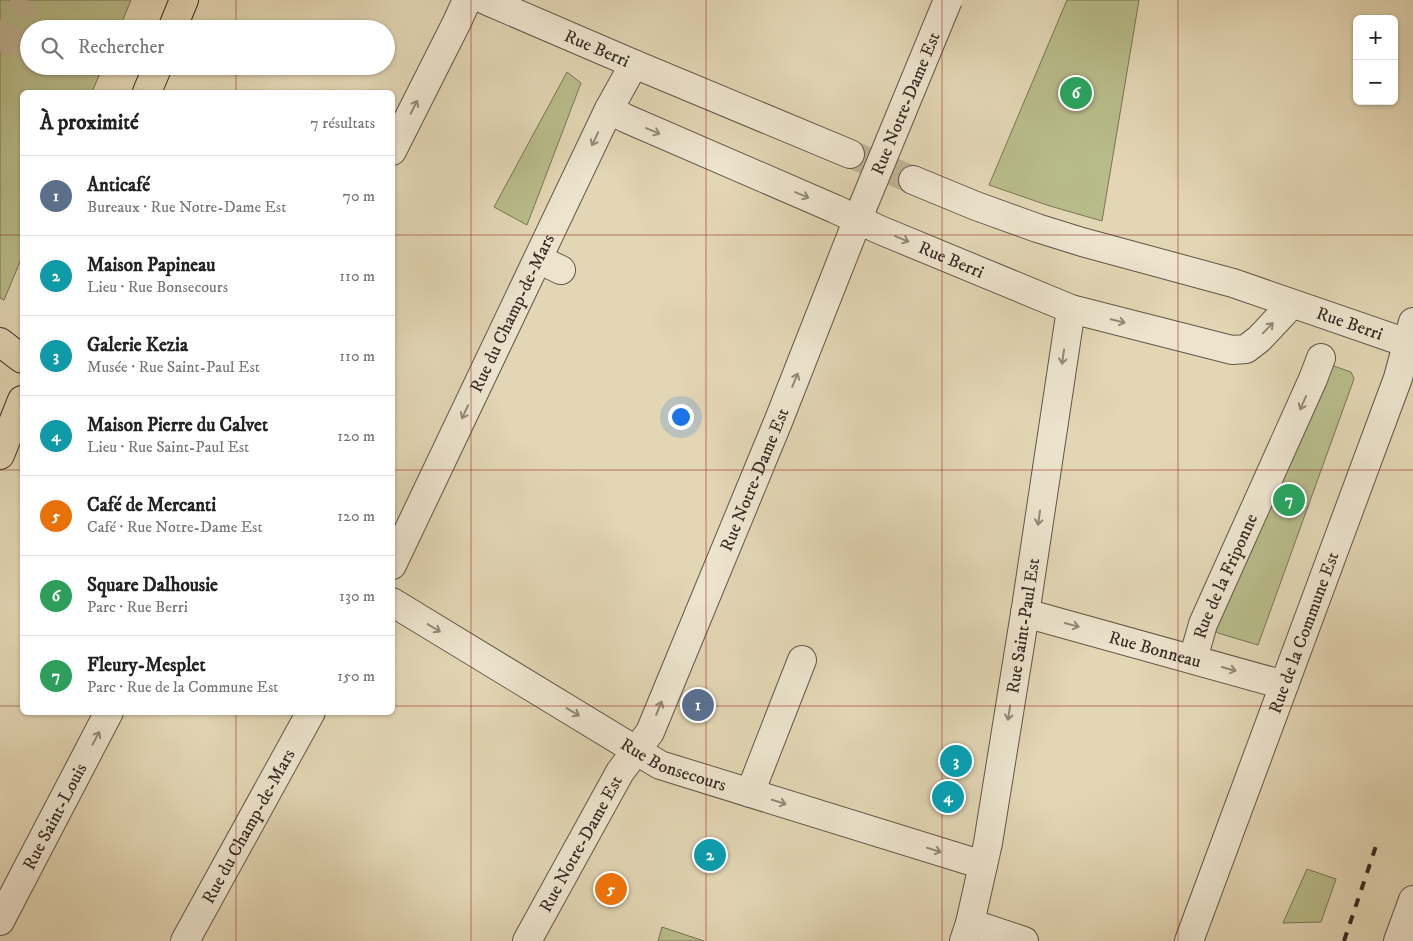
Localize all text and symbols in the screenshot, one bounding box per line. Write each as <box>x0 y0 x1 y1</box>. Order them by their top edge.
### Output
map controls <box>1353 15 1398 105</box>
button: + <box>1353 15 1398 60</box>
search box <box>20 20 395 75</box>
street label: Rue Berri <box>561 25 633 73</box>
street label: Rue Notre-Dame Est <box>867 29 946 179</box>
icon: search <box>38 34 66 62</box>
text: Rechercher <box>78 36 164 59</box>
button: − <box>1353 60 1398 105</box>
pin: 6 <box>1060 74 1092 112</box>
one-way arrow <box>410 100 420 115</box>
text: À proximité <box>40 110 139 136</box>
text: 7 résultats <box>310 113 375 133</box>
one-way arrow <box>645 126 660 136</box>
one-way arrow <box>590 131 600 146</box>
text: Anticafé <box>87 174 150 197</box>
text: 1 <box>53 186 59 206</box>
text: 70 m <box>343 186 375 206</box>
one-way arrow <box>794 190 809 200</box>
text: Bureaux · Rue Notre-Dame Est <box>87 197 286 217</box>
street label: Rue du Champ-de-Mars <box>466 231 560 396</box>
one-way arrow <box>895 236 910 245</box>
street label: Rue Berri <box>915 237 987 284</box>
text: Maison Papineau <box>87 254 215 277</box>
text: 2 <box>52 266 60 286</box>
text: 110 m <box>339 266 375 286</box>
text: Lieu · Rue Bonsecours <box>87 277 228 297</box>
street label: Rue Berri <box>1313 303 1386 346</box>
one-way arrow <box>1110 317 1126 326</box>
one-way arrow <box>1262 322 1275 334</box>
text: Galerie Kezia <box>87 334 188 357</box>
text: 3 <box>53 346 59 366</box>
text: 110 m <box>339 346 375 366</box>
one-way arrow <box>1058 348 1068 364</box>
text: Musée · Rue Saint-Paul Est <box>87 357 260 377</box>
one-way arrow <box>790 373 800 388</box>
one-way arrow <box>1297 395 1307 410</box>
one-way arrow <box>460 404 470 419</box>
your location <box>668 404 694 430</box>
street label: Rue Notre-Dame Est <box>716 405 794 555</box>
text: Maison Pierre du Calvet <box>87 414 268 437</box>
text: 4 <box>51 426 61 446</box>
text: 120 m <box>337 426 375 446</box>
text: Lieu · Rue Saint-Paul Est <box>87 437 249 457</box>
pin: 7 <box>1273 481 1305 519</box>
text: Café de Mercanti <box>87 494 216 517</box>
text: 5 <box>52 506 60 526</box>
text: 120 m <box>337 506 375 526</box>
one-way arrow <box>1034 509 1044 525</box>
street label: Rue de la Friponne <box>1189 510 1263 642</box>
text: Café · Rue Notre-Dame Est <box>87 517 263 537</box>
street label: Rue de la Commune Est <box>1264 549 1345 717</box>
street label: Rue Saint-Paul Est <box>1002 556 1045 695</box>
text: Square Dalhousie <box>87 574 218 597</box>
text: 6 <box>52 586 60 606</box>
text: 130 m <box>339 586 375 606</box>
text: Parc · Rue Berri <box>87 597 188 617</box>
one-way arrow <box>1064 621 1080 631</box>
one-way arrow <box>427 623 441 633</box>
street label: Rue Bonneau <box>1106 627 1204 673</box>
text: Fleury-Mesplet <box>87 654 205 677</box>
one-way arrow <box>1220 664 1236 674</box>
text: 7 <box>52 666 60 686</box>
text: 150 m <box>337 666 375 686</box>
text: Parc · Rue de la Commune Est <box>87 677 278 697</box>
pin: 1 <box>682 686 714 724</box>
one-way arrow <box>655 701 665 716</box>
one-way arrow <box>1004 704 1014 720</box>
one-way arrow <box>566 707 580 717</box>
one-way arrow <box>91 731 101 746</box>
street label: Rue Bonsecours <box>616 734 729 797</box>
pin: 3 <box>940 742 972 780</box>
street label: Rue du Champ-de-Mars <box>198 746 300 908</box>
street label: Rue Saint-Louis <box>19 760 92 874</box>
street label: Rue Notre-Dame Est <box>535 772 628 916</box>
pin: 4 <box>932 778 964 816</box>
one-way arrow <box>771 797 787 807</box>
pin: 2 <box>694 836 726 874</box>
one-way arrow <box>926 845 942 855</box>
pin: 5 <box>595 870 627 908</box>

